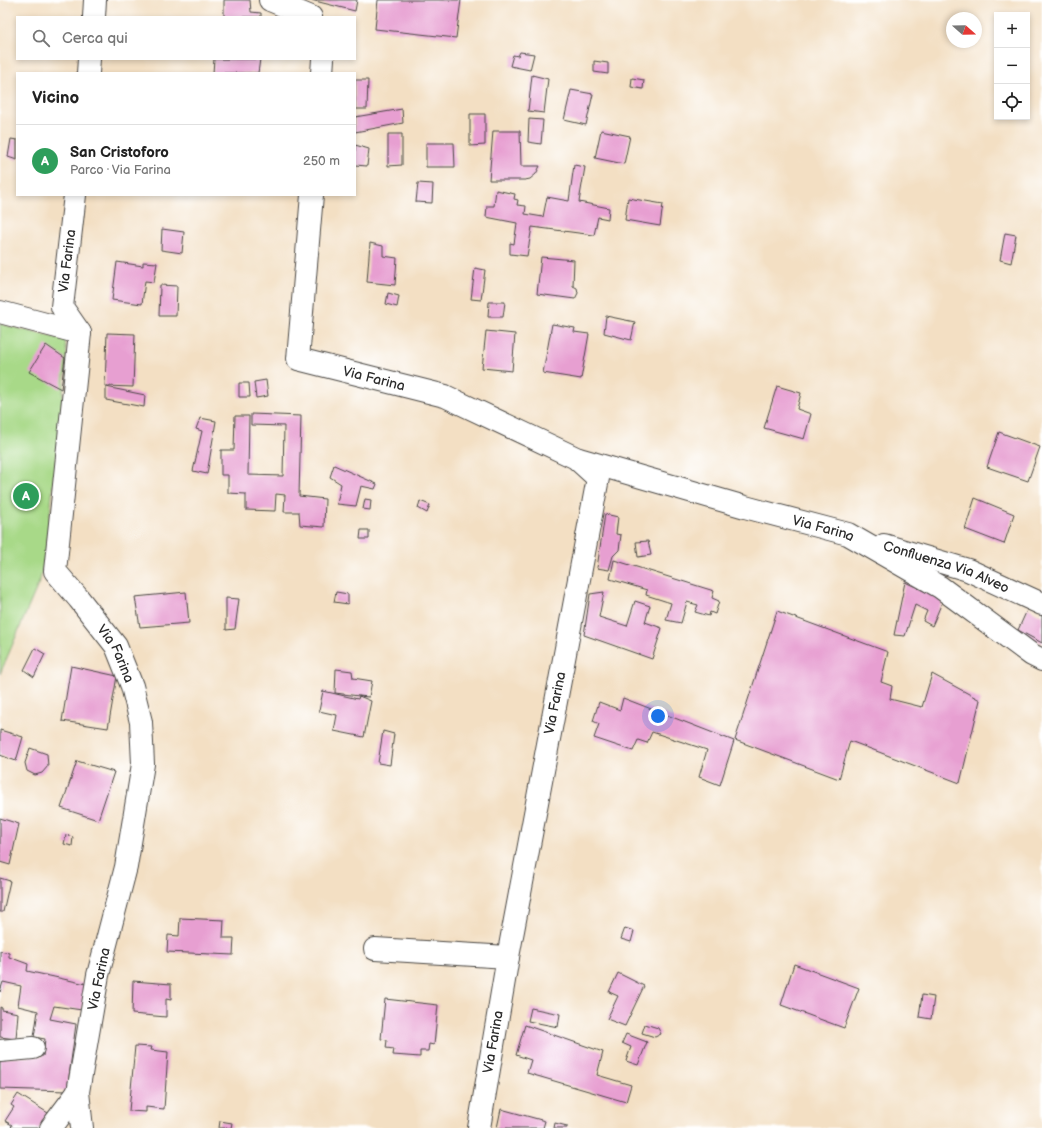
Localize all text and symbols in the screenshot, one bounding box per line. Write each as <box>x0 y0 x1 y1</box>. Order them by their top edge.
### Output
north arrow <box>946 12 982 48</box>
map controls <box>994 12 1030 120</box>
button: + <box>994 12 1030 48</box>
search box <box>16 16 356 60</box>
icon: search <box>30 27 52 49</box>
text: Cerca qui <box>62 29 128 48</box>
button: − <box>994 48 1030 84</box>
button: locate <box>994 84 1030 120</box>
text: Vicino <box>32 88 79 108</box>
text: San Cristoforo <box>70 143 169 162</box>
text: A <box>41 153 49 169</box>
text: 250 m <box>303 153 340 169</box>
text: Parco · Via Farina <box>70 162 171 178</box>
street label: Via Farina <box>55 228 79 294</box>
street label: Via Farina <box>341 362 407 394</box>
pin: A <box>13 481 39 511</box>
street label: Via Farina <box>791 511 858 545</box>
street label: Confluenza Via Alveo <box>881 537 1012 596</box>
street label: Via Farina <box>94 621 138 685</box>
street label: Via Farina <box>541 670 569 736</box>
your location <box>648 706 668 726</box>
street label: Via Farina <box>84 946 114 1012</box>
street label: Via Farina <box>479 1009 507 1075</box>

